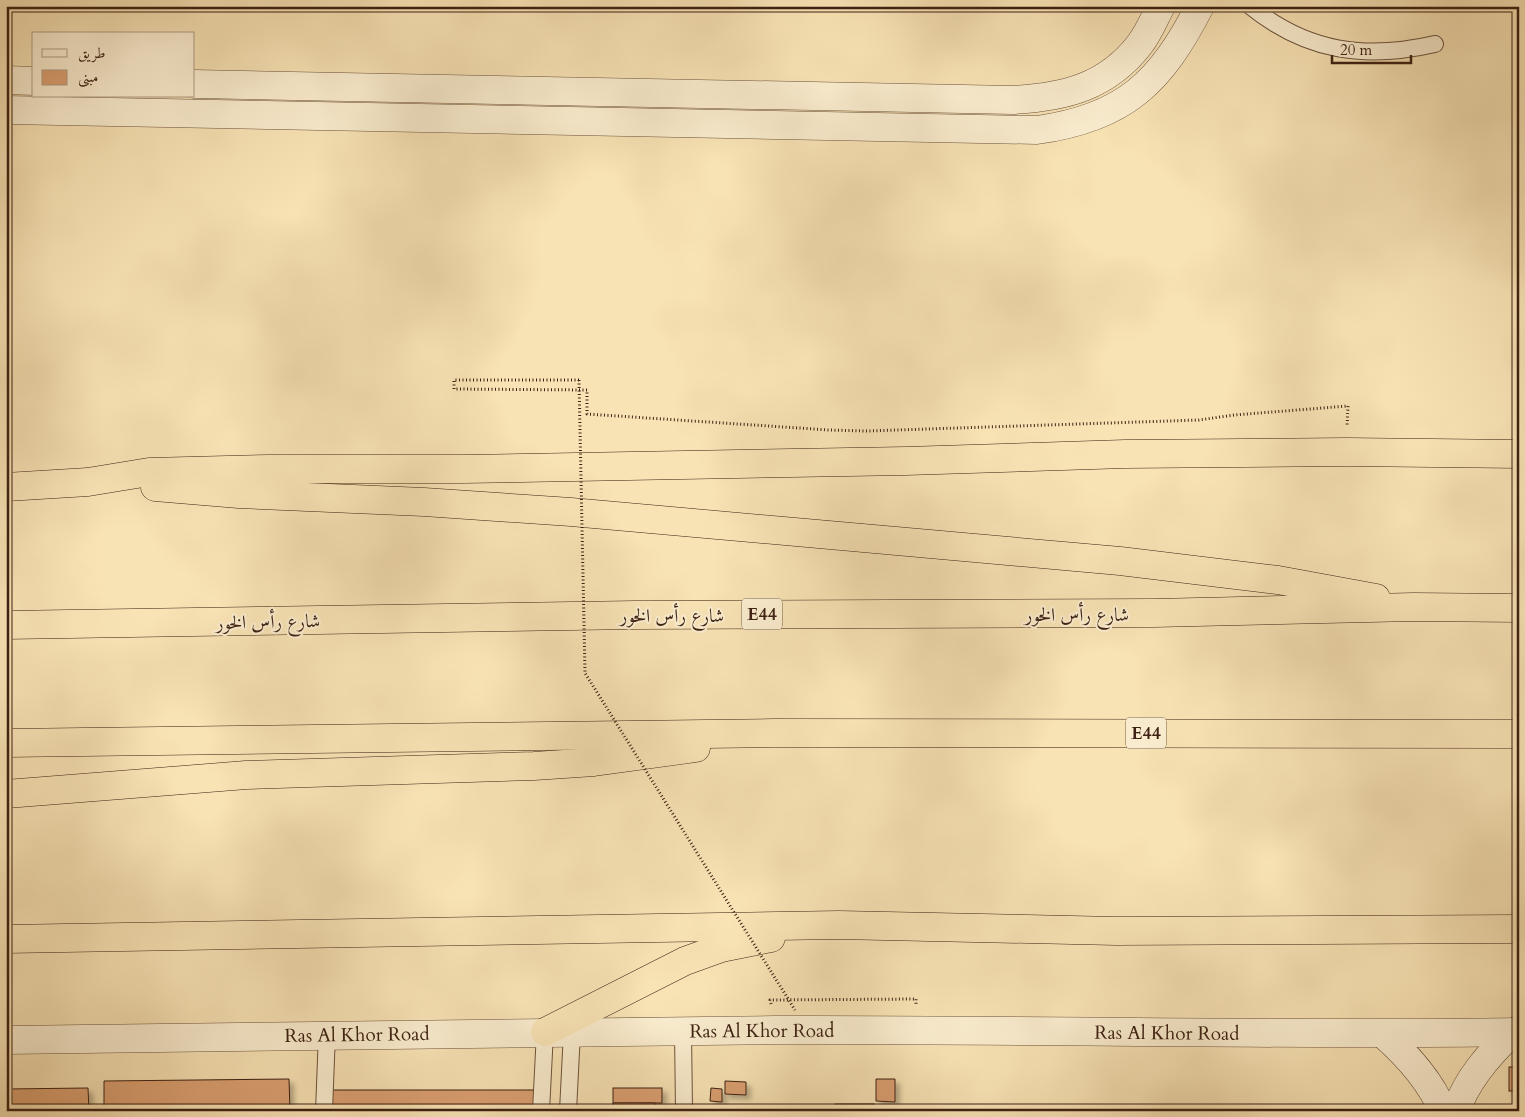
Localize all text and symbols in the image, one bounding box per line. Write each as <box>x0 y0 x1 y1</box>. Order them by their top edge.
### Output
legend <box>32 32 195 98</box>
scale bar <box>1332 32 1411 64</box>
text: 20 m <box>1340 40 1372 60</box>
text: طريق <box>78 43 105 63</box>
text: مبنى <box>78 67 98 88</box>
road number: E44 <box>742 598 782 630</box>
street label: شارع رأس الخور <box>1023 602 1129 630</box>
street label: شارع رأس الخور <box>618 603 724 631</box>
street label: شارع رأس الخور <box>214 608 320 638</box>
road number: E44 <box>1126 718 1166 748</box>
street label: Ras Al Khor Road <box>689 1018 834 1044</box>
street label: Ras Al Khor Road <box>1094 1020 1239 1047</box>
street label: Ras Al Khor Road <box>284 1021 430 1049</box>

